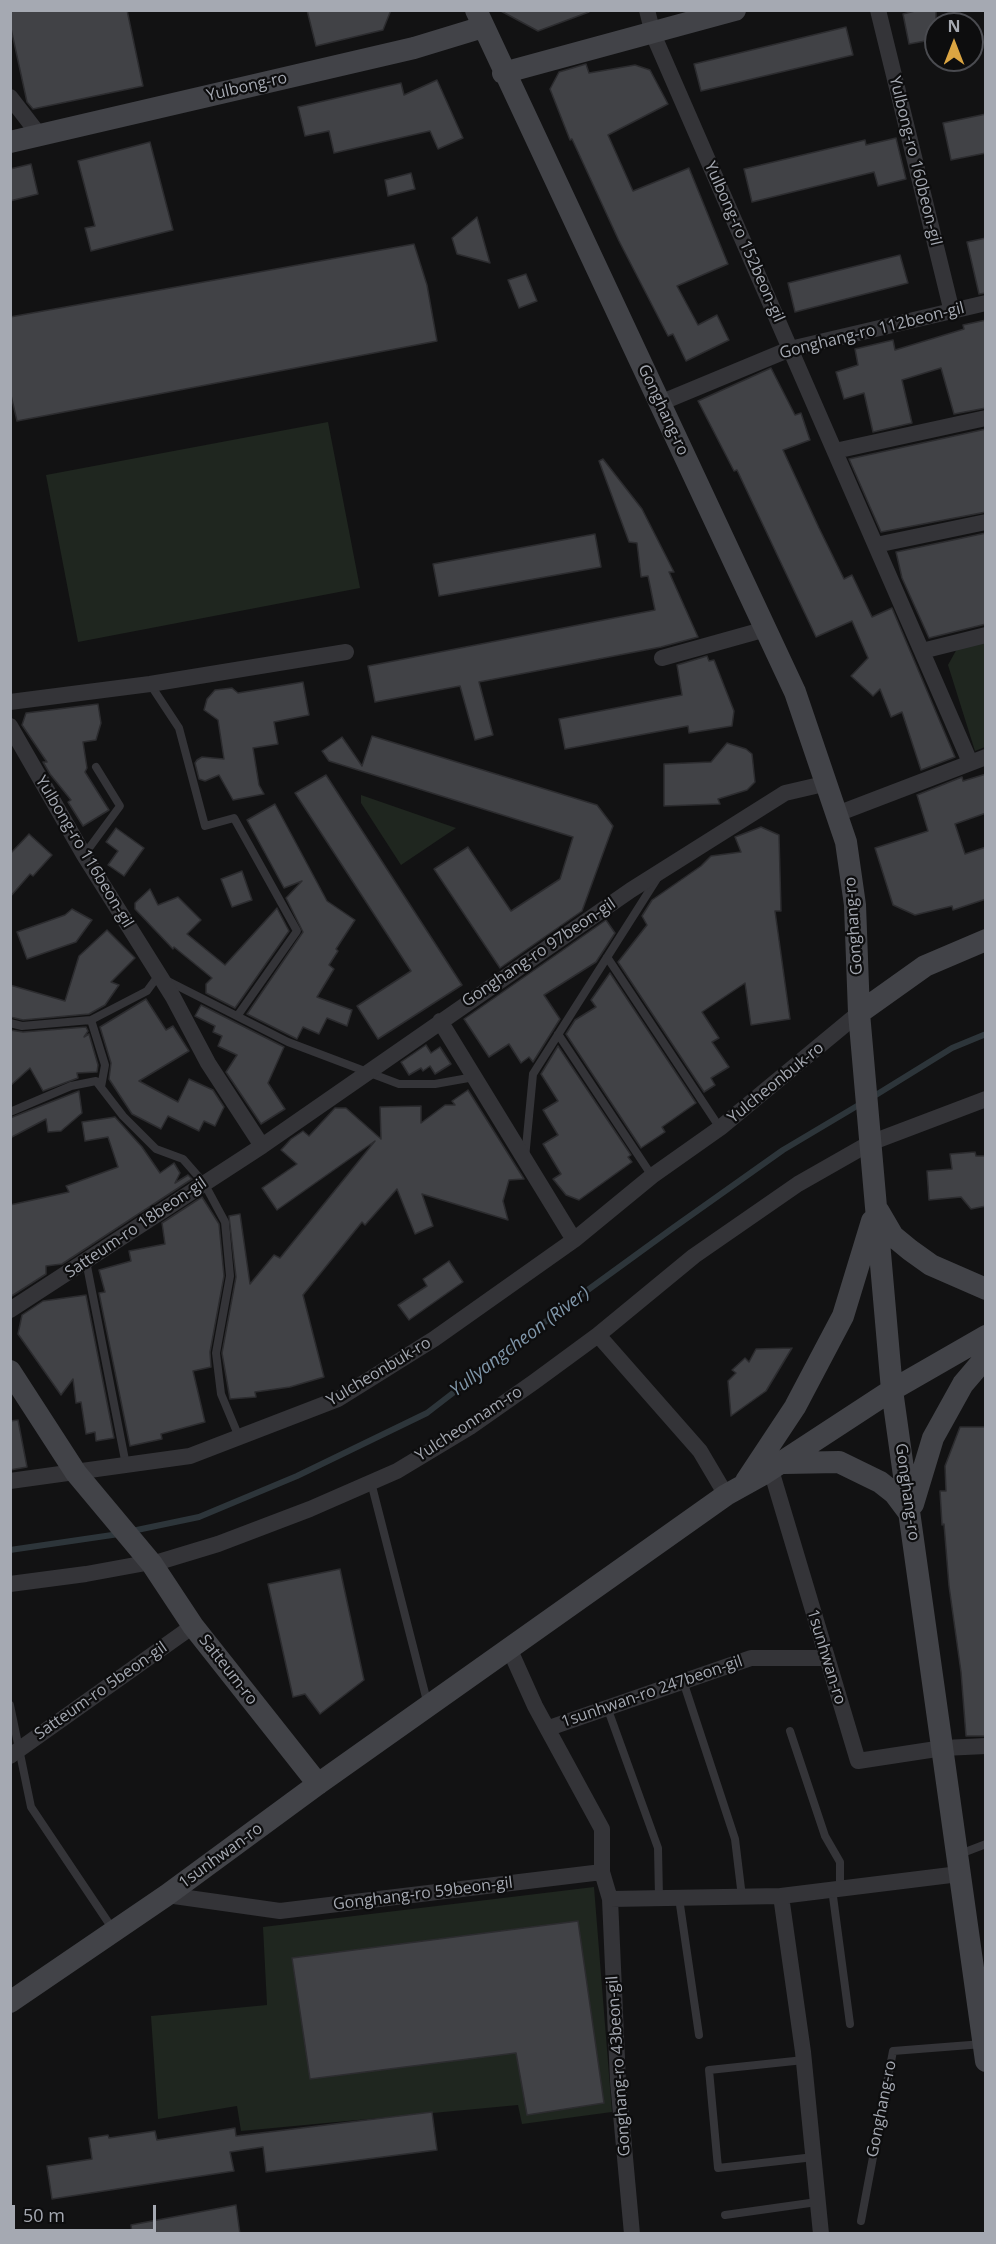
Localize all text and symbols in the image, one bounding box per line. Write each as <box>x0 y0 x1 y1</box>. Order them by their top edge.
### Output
north arrow <box>924 12 984 72</box>
text: N <box>947 15 961 37</box>
street label: Yulbong-ro <box>205 68 289 106</box>
street label: Yulbong-ro 160beon-gil <box>885 74 945 248</box>
street label: Yulbong-ro 152beon-gil <box>700 159 788 325</box>
street label: Gonghang-ro 112beon-gil <box>777 299 967 363</box>
street label: Gonghang-ro <box>634 361 692 459</box>
street label: Yulbong-ro 116beon-gil <box>31 773 137 931</box>
street label: Gonghang-ro <box>841 876 867 976</box>
street label: Gonghang-ro 97beon-gil <box>459 894 619 1012</box>
street label: Yulcheonbuk-ro <box>724 1038 828 1128</box>
street label: Satteum-ro 18beon-gil <box>62 1173 210 1283</box>
water label: Yullyangcheon (River) <box>446 1283 594 1401</box>
street label: Yulcheonbuk-ro <box>323 1333 435 1411</box>
street label: Yulcheonnam-ro <box>412 1382 526 1466</box>
street label: Gonghang-ro <box>891 1442 923 1542</box>
street label: 1sunhwan-ro <box>802 1607 850 1707</box>
street label: Satteum-ro <box>195 1631 261 1709</box>
street label: Satteum-ro 5beon-gil <box>31 1638 171 1744</box>
street label: 1sunhwan-ro 247beon-gil <box>559 1652 745 1732</box>
street label: 1sunhwan-ro <box>175 1819 267 1893</box>
street label: Gonghang-ro 59beon-gil <box>332 1873 514 1915</box>
street label: Gonghang-ro 43beon-gil <box>603 1975 635 2157</box>
street label: Gonghang-ro <box>863 2059 901 2159</box>
scale bar <box>15 2193 159 2231</box>
text: 50 m <box>23 2203 65 2227</box>

